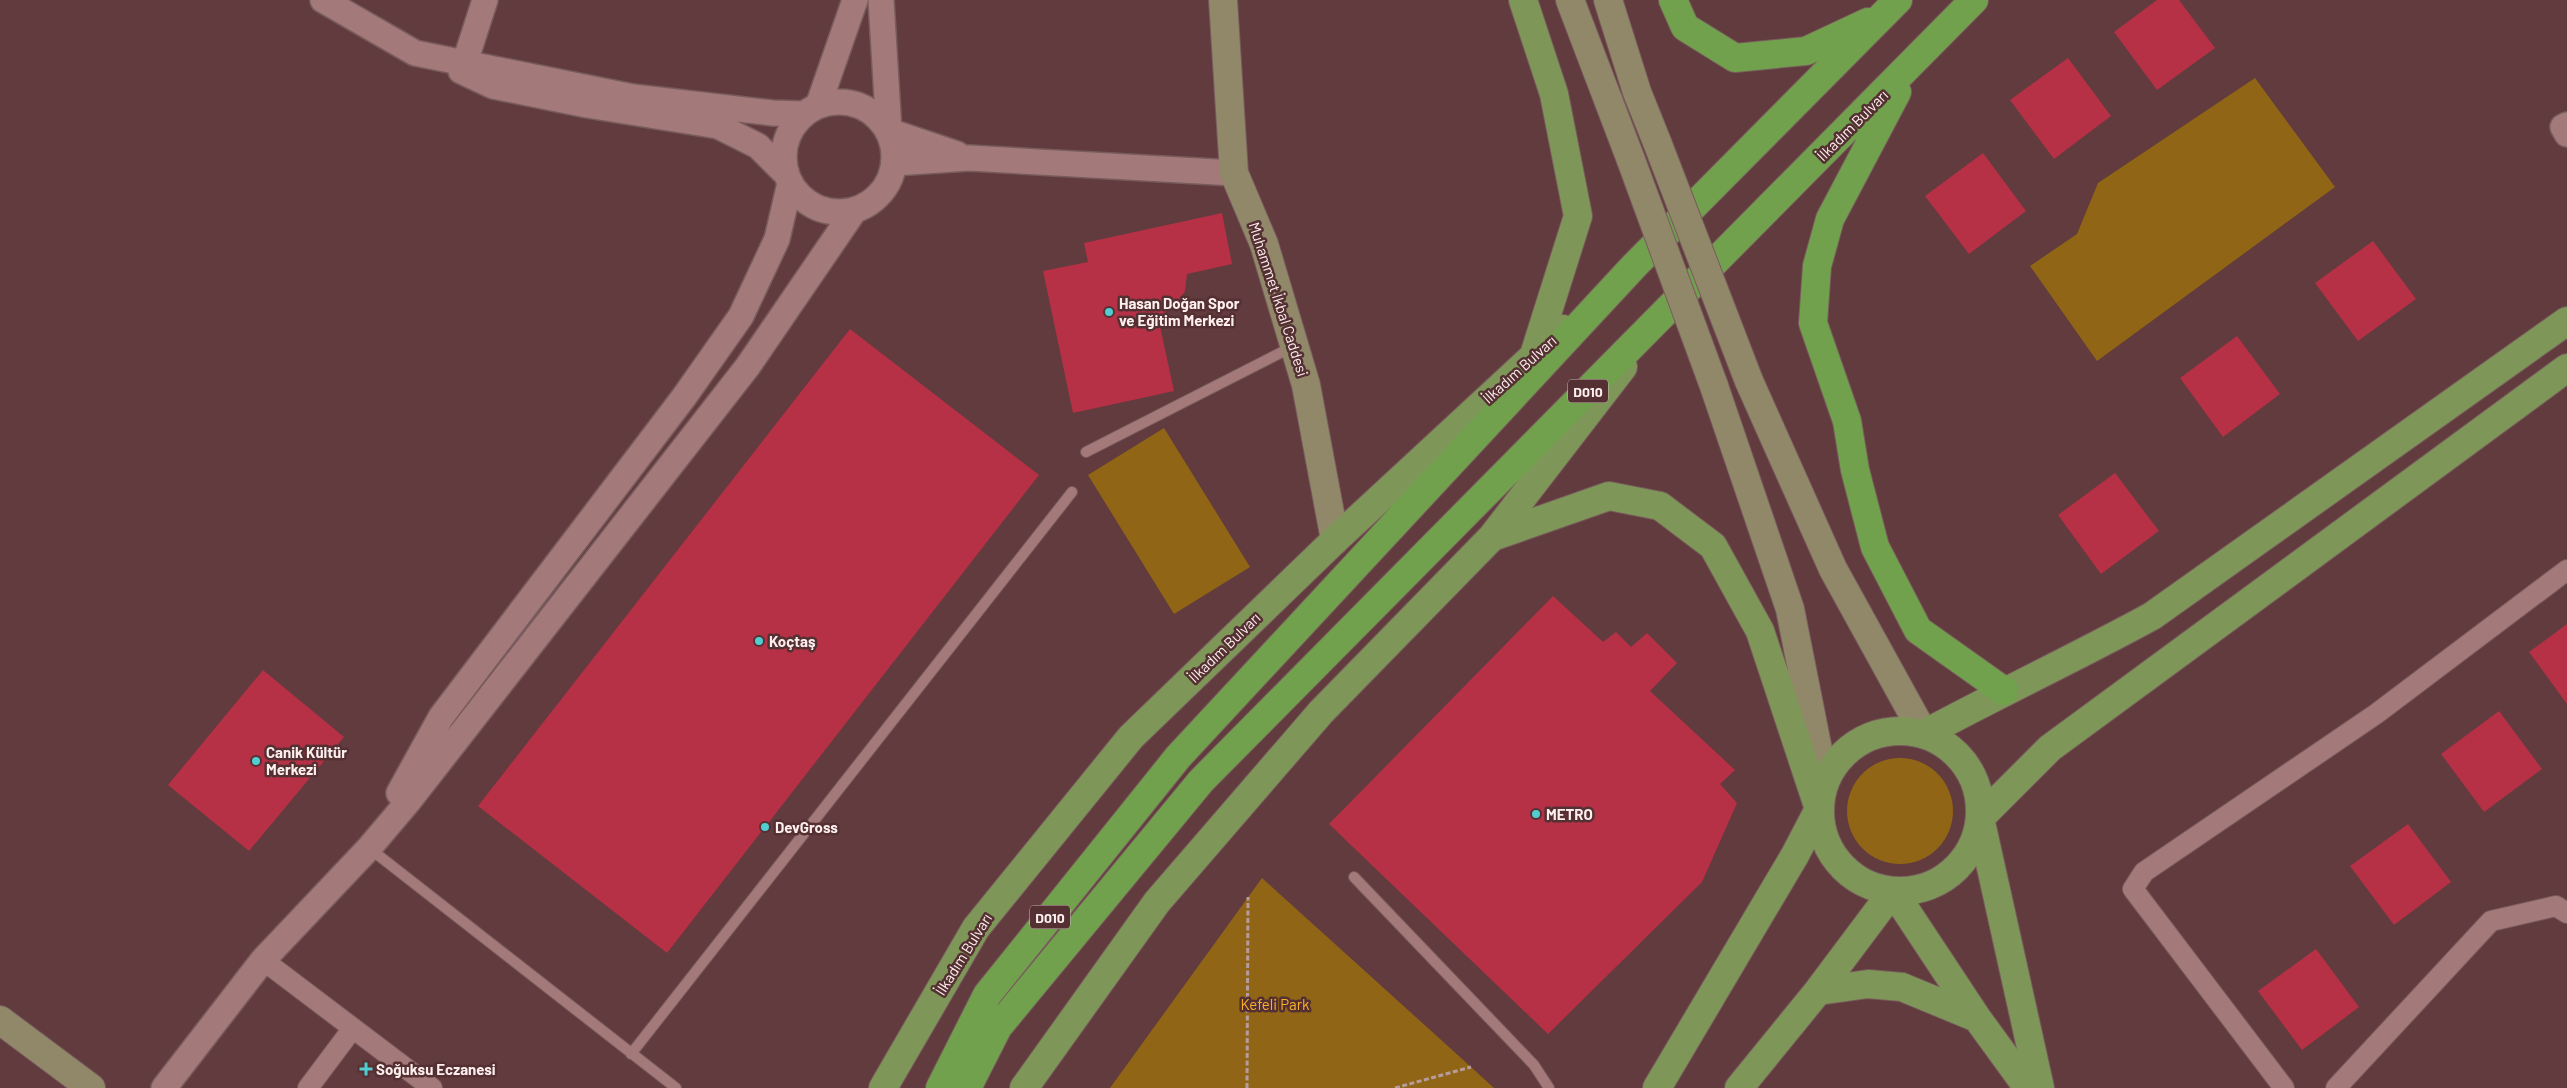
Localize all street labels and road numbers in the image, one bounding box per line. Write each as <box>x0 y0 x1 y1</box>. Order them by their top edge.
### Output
street label: İlkadım Bulvarı <box>1813 86 1891 164</box>
street label: Muhammet İkbal Caddesi <box>1246 220 1312 378</box>
street label: İlkadım Bulvarı <box>1478 331 1560 407</box>
road number: D010 <box>1568 380 1608 402</box>
street label: İlkadım Bulvarı <box>1184 608 1264 686</box>
road number: D010 <box>1030 906 1070 929</box>
street label: İlkadım Bulvarı <box>931 910 995 998</box>

